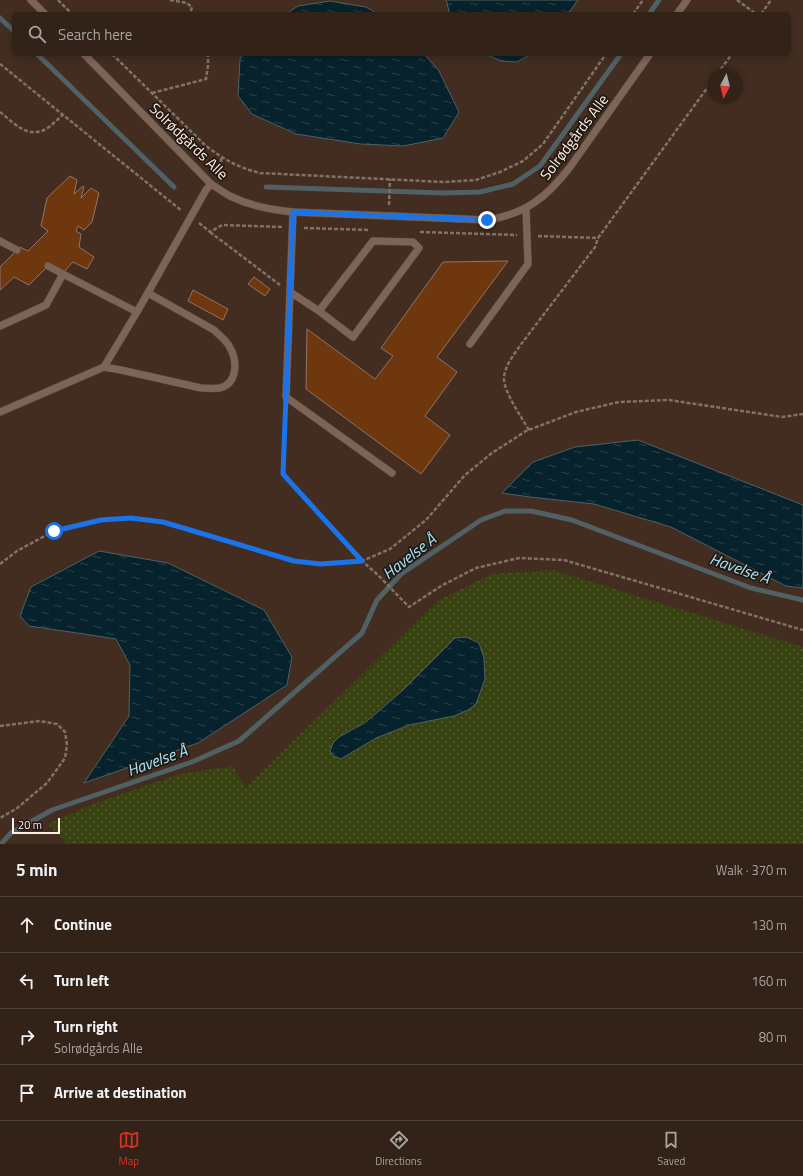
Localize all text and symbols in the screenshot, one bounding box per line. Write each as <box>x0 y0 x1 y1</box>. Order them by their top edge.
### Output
search box <box>12 12 791 56</box>
icon: search <box>26 23 48 45</box>
text: Search here <box>58 23 132 46</box>
north arrow <box>707 68 743 104</box>
street label: Solrødgårds Alle <box>534 89 614 185</box>
street label: Solrødgårds Alle <box>144 97 234 185</box>
route end <box>478 211 496 229</box>
route start <box>45 522 63 540</box>
water label: Havelse Å <box>377 527 442 585</box>
water label: Havelse Å <box>707 546 774 590</box>
water label: Havelse Å <box>124 738 192 782</box>
scale bar <box>12 816 60 835</box>
text: 20 m <box>18 817 42 833</box>
text: 5 min <box>16 857 57 883</box>
text: Walk · 370 m <box>716 860 787 880</box>
text: Continue <box>54 913 112 936</box>
icon: ahead <box>16 914 38 936</box>
text: 130 m <box>751 915 787 935</box>
text: Turn left <box>54 969 109 992</box>
icon: left <box>16 970 38 992</box>
text: 160 m <box>751 971 787 991</box>
text: Turn right <box>54 1015 118 1038</box>
icon: right <box>16 1026 38 1048</box>
text: 80 m <box>759 1027 787 1047</box>
text: Solrødgårds Alle <box>54 1038 143 1058</box>
text: Arrive at destination <box>54 1081 187 1104</box>
icon: arrive <box>16 1082 38 1104</box>
tab: Map <box>118 1129 140 1169</box>
tab: Directions <box>375 1129 422 1169</box>
tab: Saved <box>657 1129 685 1169</box>

